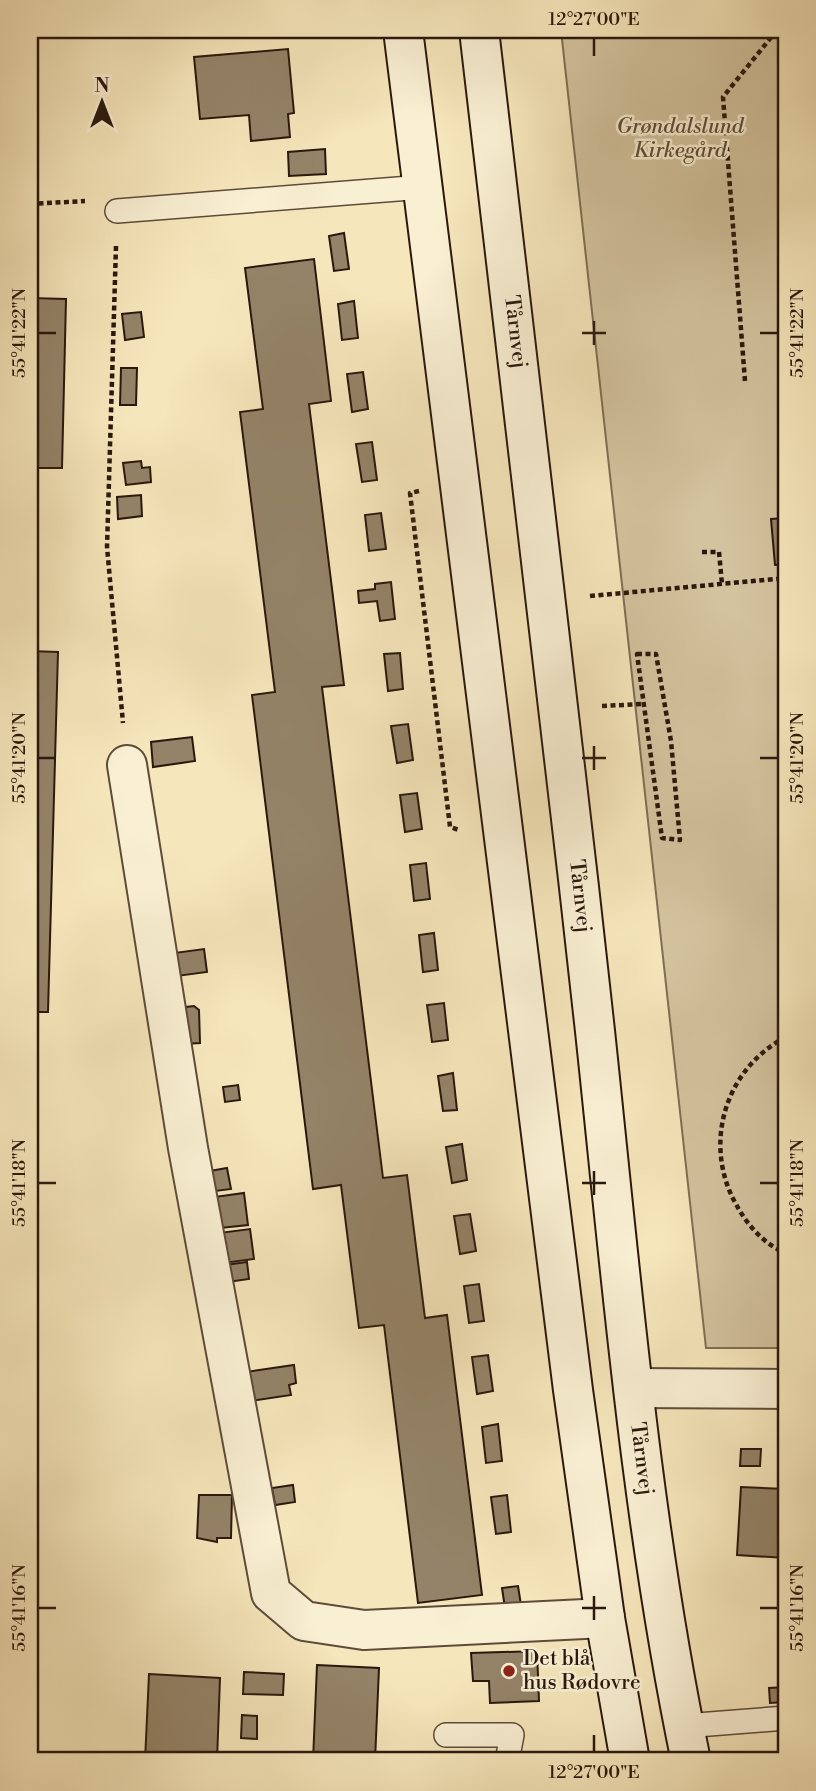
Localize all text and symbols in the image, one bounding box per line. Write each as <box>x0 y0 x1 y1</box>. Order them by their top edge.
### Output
text: 12°27'00"E <box>548 8 640 31</box>
north arrow <box>66 66 136 136</box>
text: N <box>94 74 110 98</box>
park label: Grøndalslund Kirkegård <box>616 114 745 164</box>
text: 55°41'22"N <box>8 287 31 378</box>
text: 55°41'22"N <box>786 287 809 378</box>
street label: Tårnvej <box>498 294 533 370</box>
text: 55°41'20"N <box>8 712 31 804</box>
text: 55°41'20"N <box>786 712 809 804</box>
street label: Tårnvej <box>563 858 597 934</box>
text: 55°41'18"N <box>8 1138 31 1227</box>
text: 55°41'18"N <box>786 1138 809 1227</box>
street label: Tårnvej <box>624 1421 659 1497</box>
text: 55°41'16"N <box>8 1564 31 1652</box>
text: 55°41'16"N <box>786 1564 809 1652</box>
place label: Det blå hus Rødovre <box>523 1646 641 1696</box>
marker: Det blå hus Rødovre <box>501 1663 517 1679</box>
text: 12°27'00"E <box>548 1761 640 1784</box>

